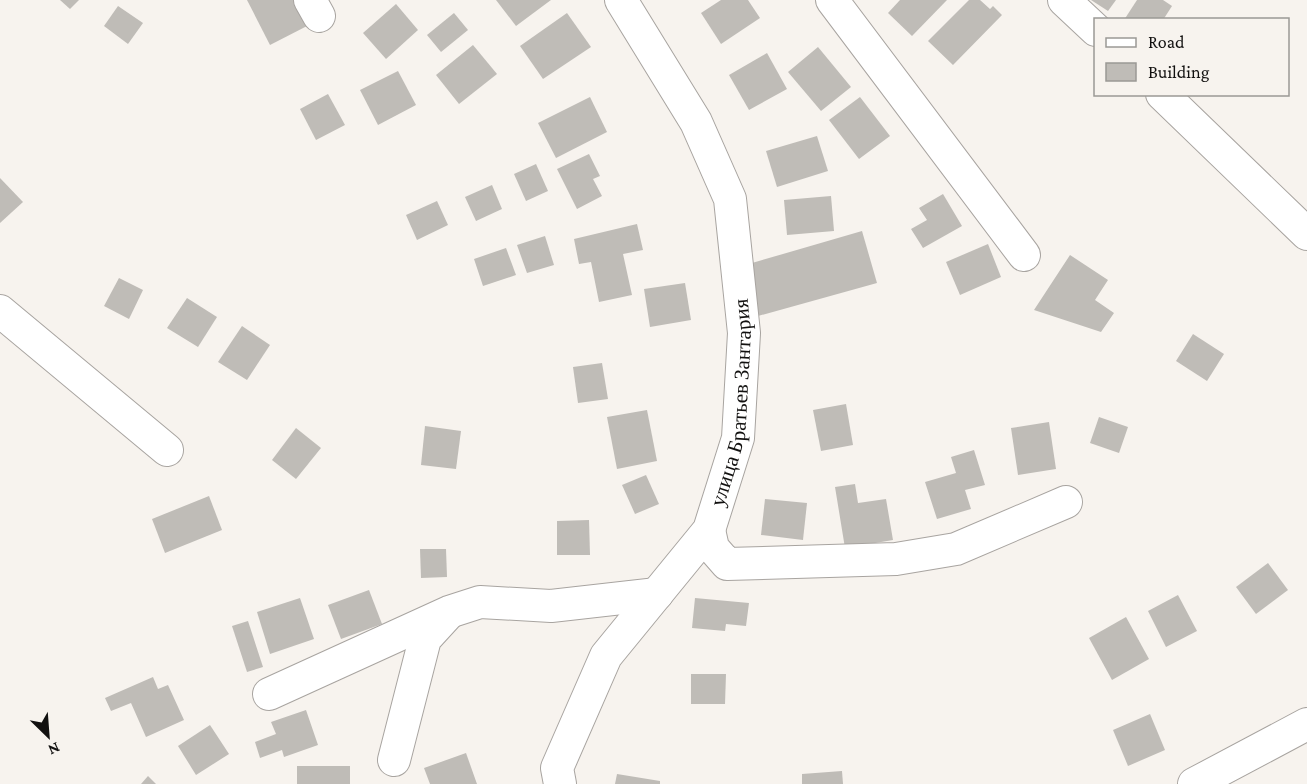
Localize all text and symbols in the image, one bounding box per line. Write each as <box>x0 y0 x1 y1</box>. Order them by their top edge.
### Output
legend <box>1094 18 1289 96</box>
text: Road <box>1148 32 1185 52</box>
text: Building <box>1148 62 1210 82</box>
street label: улица Братьев Зантария <box>705 297 756 509</box>
north arrow <box>18 706 78 766</box>
text: N <box>46 739 63 759</box>

